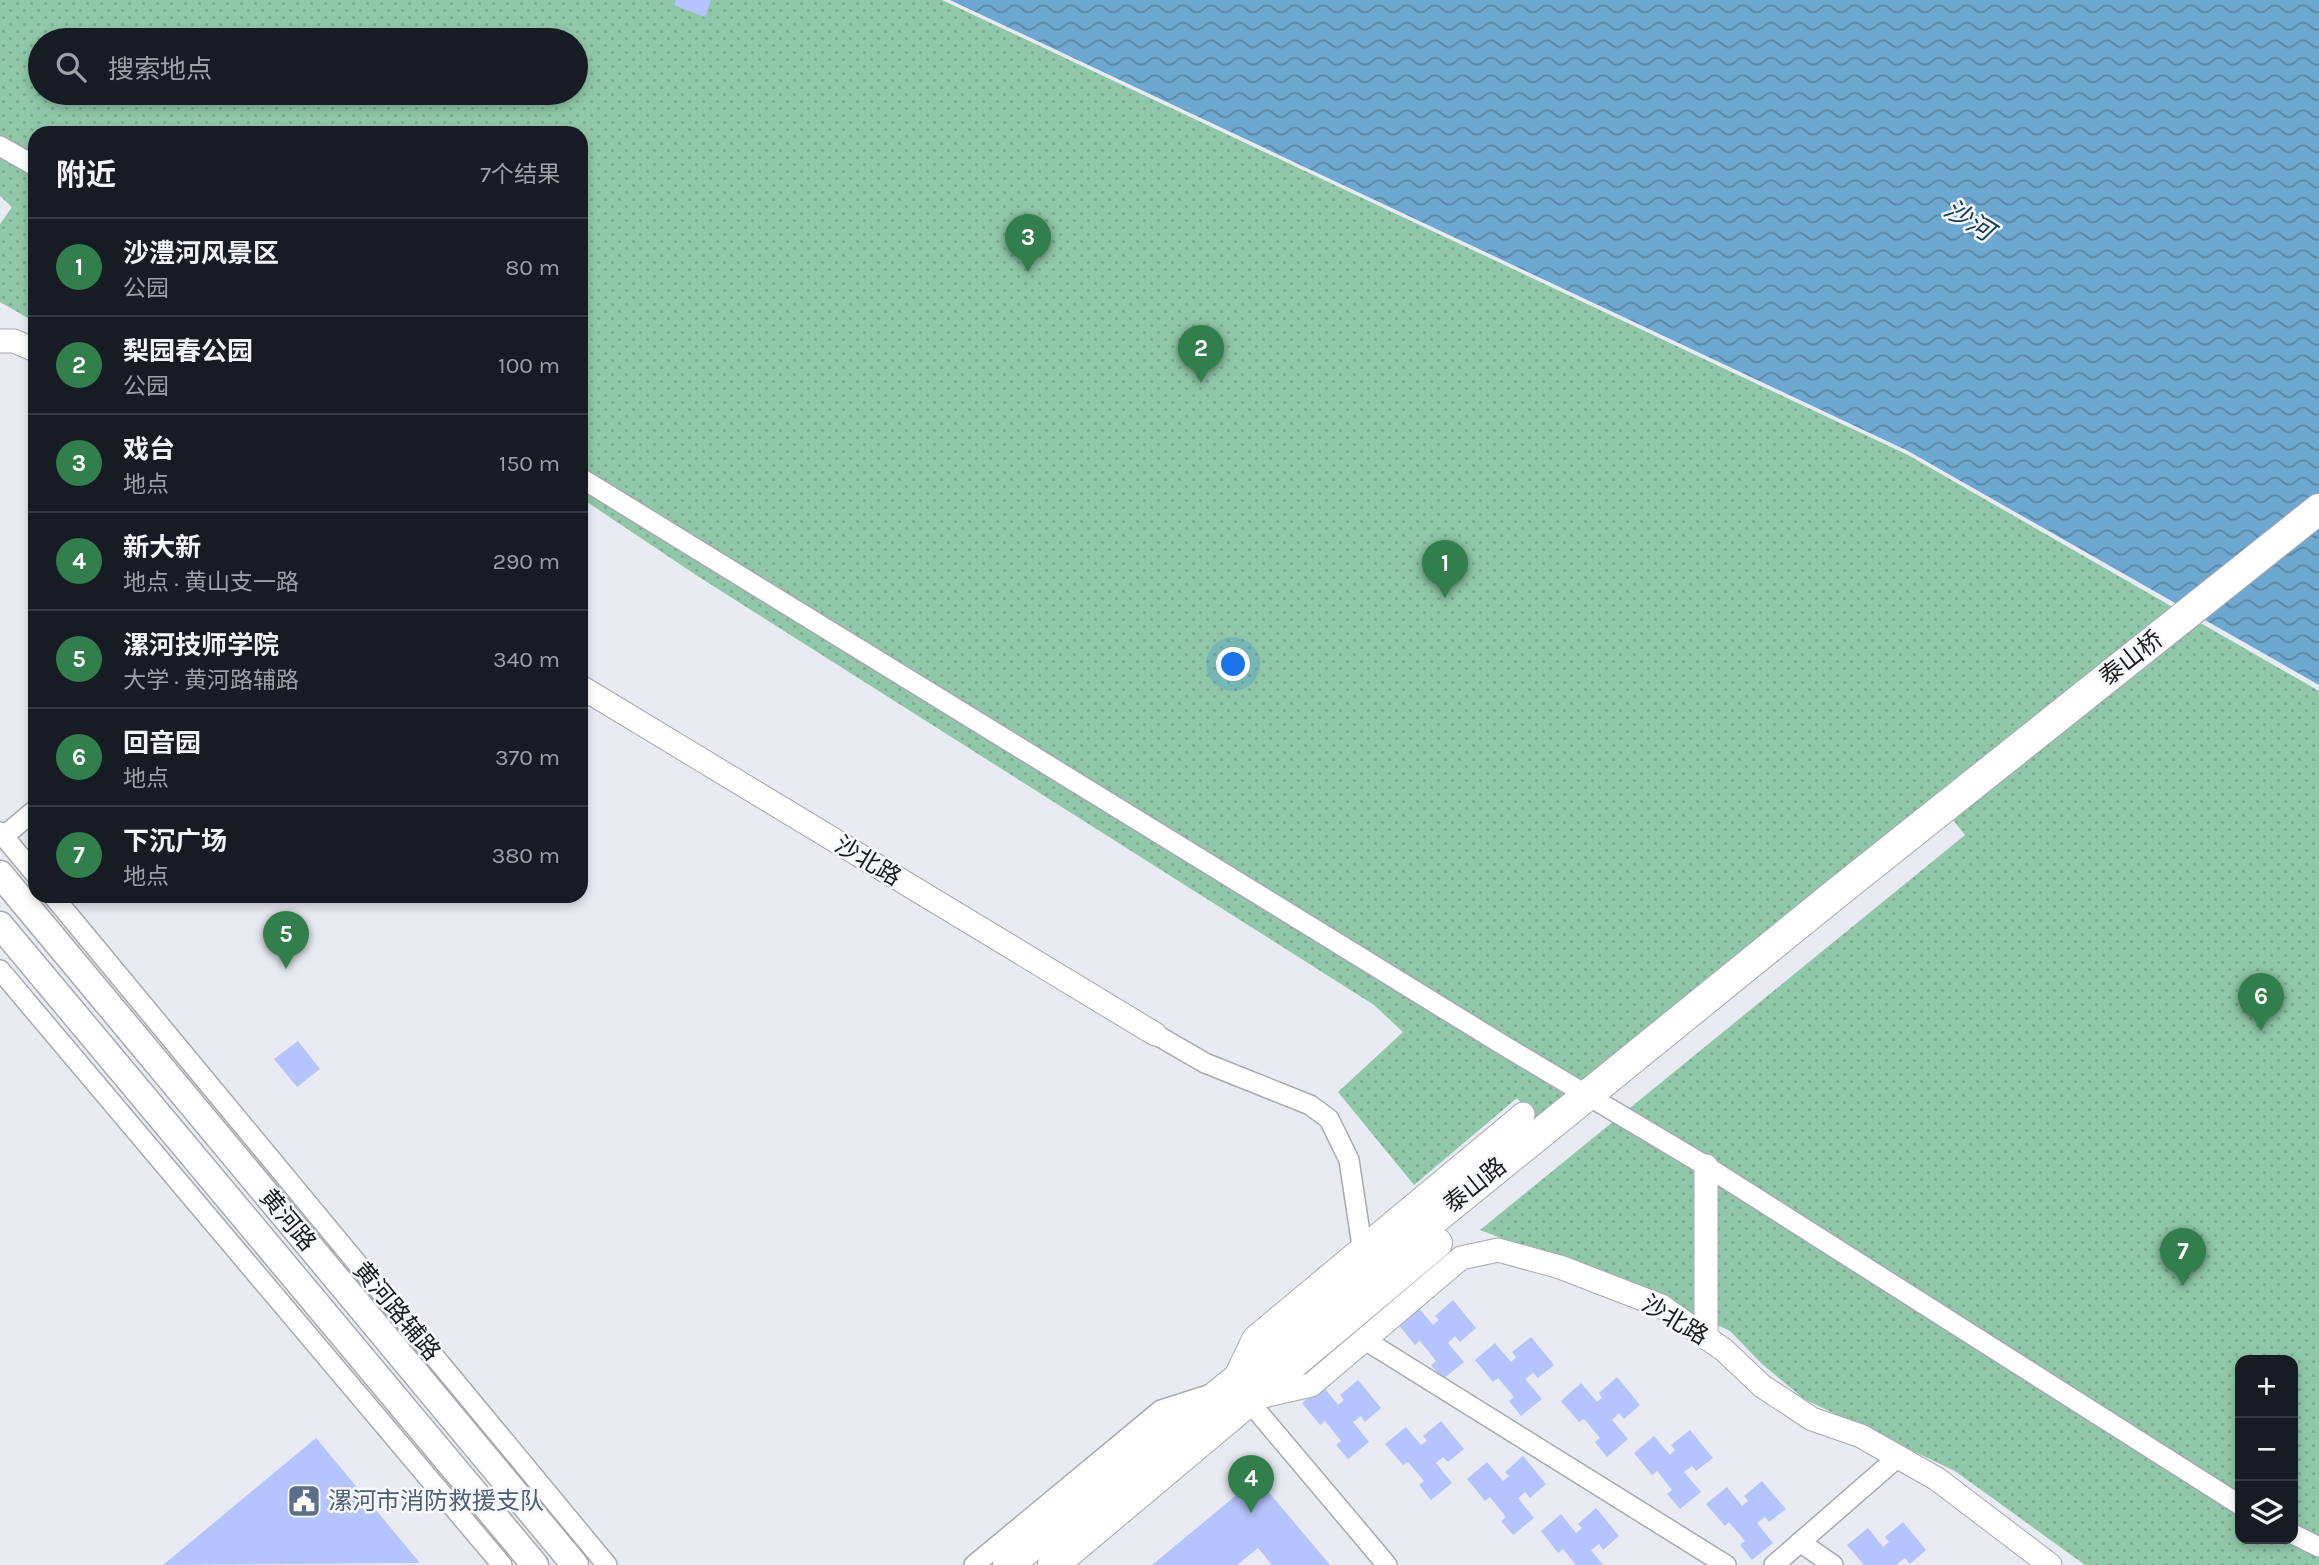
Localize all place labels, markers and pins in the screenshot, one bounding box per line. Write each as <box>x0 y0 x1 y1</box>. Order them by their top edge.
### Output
pin: 3 <box>1005 214 1051 272</box>
pin: 2 <box>1178 325 1224 383</box>
pin: 1 <box>1422 540 1468 598</box>
pin: 5 <box>263 911 309 969</box>
pin: 6 <box>2238 973 2284 1031</box>
pin: 7 <box>2160 1228 2206 1286</box>
pin: 4 <box>1228 1455 1274 1513</box>
public building icon: 漯河市消防救援支队 <box>285 1482 323 1520</box>
place label: 漯河市消防救援支队 <box>328 1487 544 1515</box>

